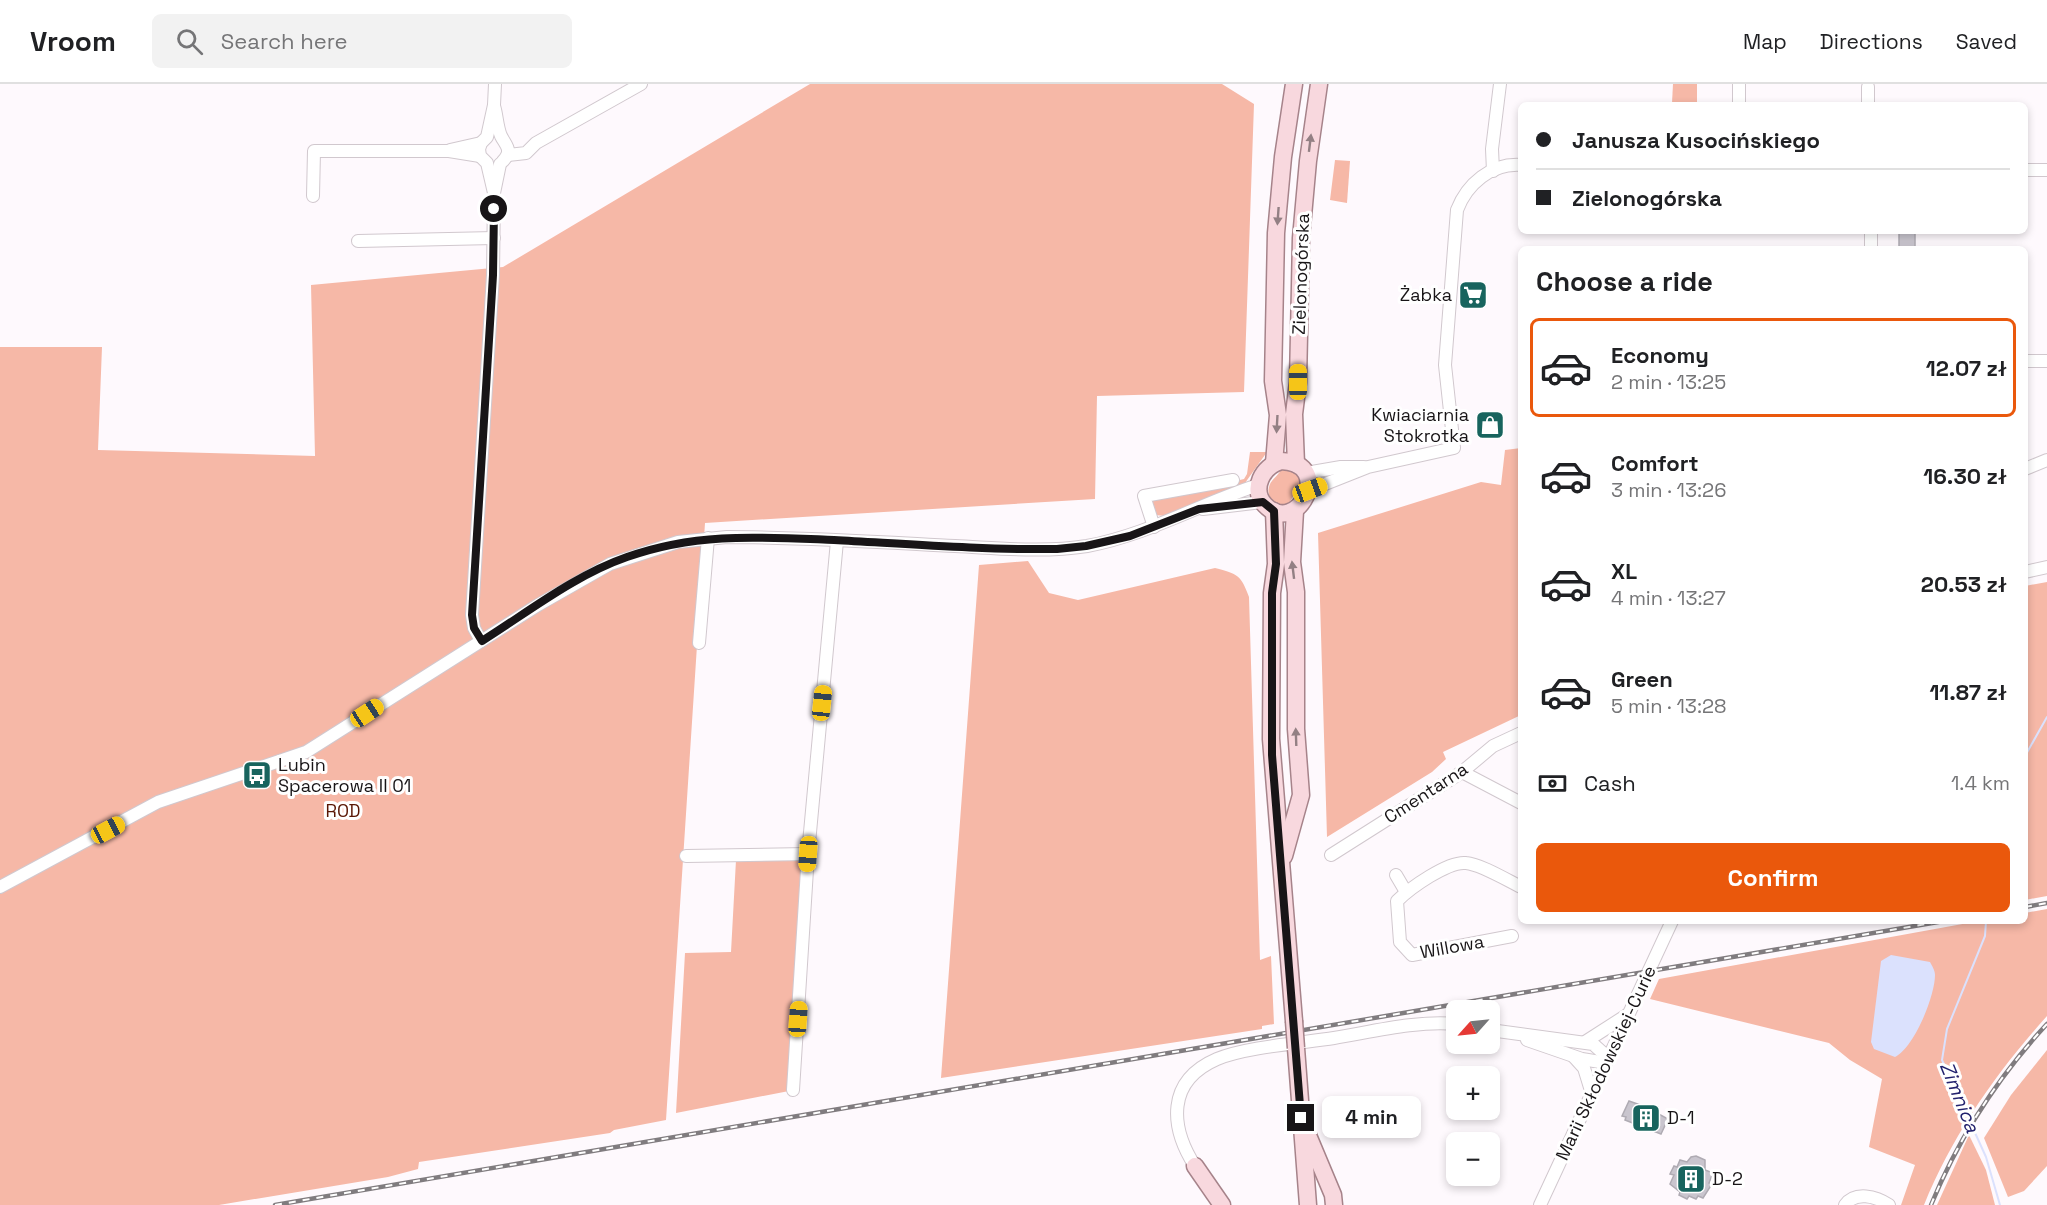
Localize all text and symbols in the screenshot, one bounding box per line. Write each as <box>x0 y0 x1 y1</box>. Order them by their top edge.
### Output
search box <box>152 14 572 68</box>
text: Vroom <box>30 23 116 59</box>
icon: search <box>173 25 206 58</box>
text: Search here <box>221 27 348 55</box>
text: Map <box>1743 28 1787 55</box>
text: Directions <box>1820 28 1923 55</box>
text: Saved <box>1956 28 2017 55</box>
text: Janusza Kusocińskiego <box>1572 126 1820 154</box>
one-way arrow <box>1305 133 1315 152</box>
text: Zielonogórska <box>1572 184 1722 212</box>
route start <box>480 195 507 222</box>
one-way arrow <box>1273 206 1282 225</box>
street label: Zielonogórska <box>1287 213 1314 335</box>
text: Choose a ride <box>1536 264 1713 299</box>
supermarket icon: Żabka <box>1457 279 1489 311</box>
place label: Żabka <box>1400 283 1452 306</box>
icon: car <box>1539 341 1593 395</box>
text: Economy <box>1611 341 1709 369</box>
text: 12.07 zł <box>1926 354 2007 382</box>
car <box>1289 364 1307 400</box>
text: 2 min · 13:25 <box>1611 369 1726 395</box>
place label: Kwiaciarnia Stokrotka <box>1371 403 1469 447</box>
shop icon: Kwiaciarnia Stokrotka <box>1474 409 1506 441</box>
one-way arrow <box>1272 415 1281 434</box>
icon: car <box>1539 449 1593 503</box>
text: Comfort <box>1611 449 1699 477</box>
text: 16.30 zł <box>1923 462 2007 490</box>
car <box>1290 475 1330 505</box>
text: 3 min · 13:26 <box>1611 477 1726 503</box>
icon: car <box>1539 557 1593 611</box>
text: XL <box>1611 557 1637 585</box>
one-way arrow <box>1289 561 1298 580</box>
text: 20.53 zł <box>1921 570 2007 598</box>
text: 4 min · 13:27 <box>1611 585 1726 611</box>
icon: car <box>1539 665 1593 719</box>
text: Green <box>1611 665 1673 693</box>
text: 11.87 zł <box>1929 678 2007 706</box>
car <box>811 684 833 722</box>
text: 5 min · 13:28 <box>1611 693 1727 719</box>
car <box>347 696 387 730</box>
one-way arrow <box>1292 727 1301 746</box>
place label: Lubin Spacerowa II 01 <box>278 753 411 797</box>
street label: Cmentarna <box>1380 757 1472 828</box>
bus stop icon: Lubin Spacerowa II 01 <box>241 759 273 791</box>
icon: cash <box>1536 767 1569 800</box>
text: Cash <box>1584 769 1636 797</box>
text: 1.4 km <box>1951 770 2010 796</box>
park label: ROD <box>326 799 360 822</box>
car <box>88 814 128 846</box>
car <box>798 835 818 873</box>
button: Confirm <box>1536 843 2010 912</box>
street label: Willowa <box>1418 930 1486 963</box>
street label: Marii Skłodowskiej-Curie <box>1550 962 1661 1164</box>
car <box>788 1000 808 1038</box>
north arrow <box>1446 1000 1500 1054</box>
map controls <box>1446 1000 1500 1186</box>
water label: Zimnica <box>1934 1058 1986 1137</box>
button: + <box>1446 1066 1500 1120</box>
callout: 4 min <box>1322 1097 1421 1139</box>
building icon: D-1 <box>1630 1102 1662 1134</box>
route end <box>1287 1104 1314 1131</box>
text: 4 min <box>1345 1104 1398 1130</box>
place label: D-1 <box>1667 1106 1695 1129</box>
button: − <box>1446 1132 1500 1186</box>
building icon: D-2 <box>1675 1163 1707 1195</box>
place label: D-2 <box>1712 1167 1743 1190</box>

